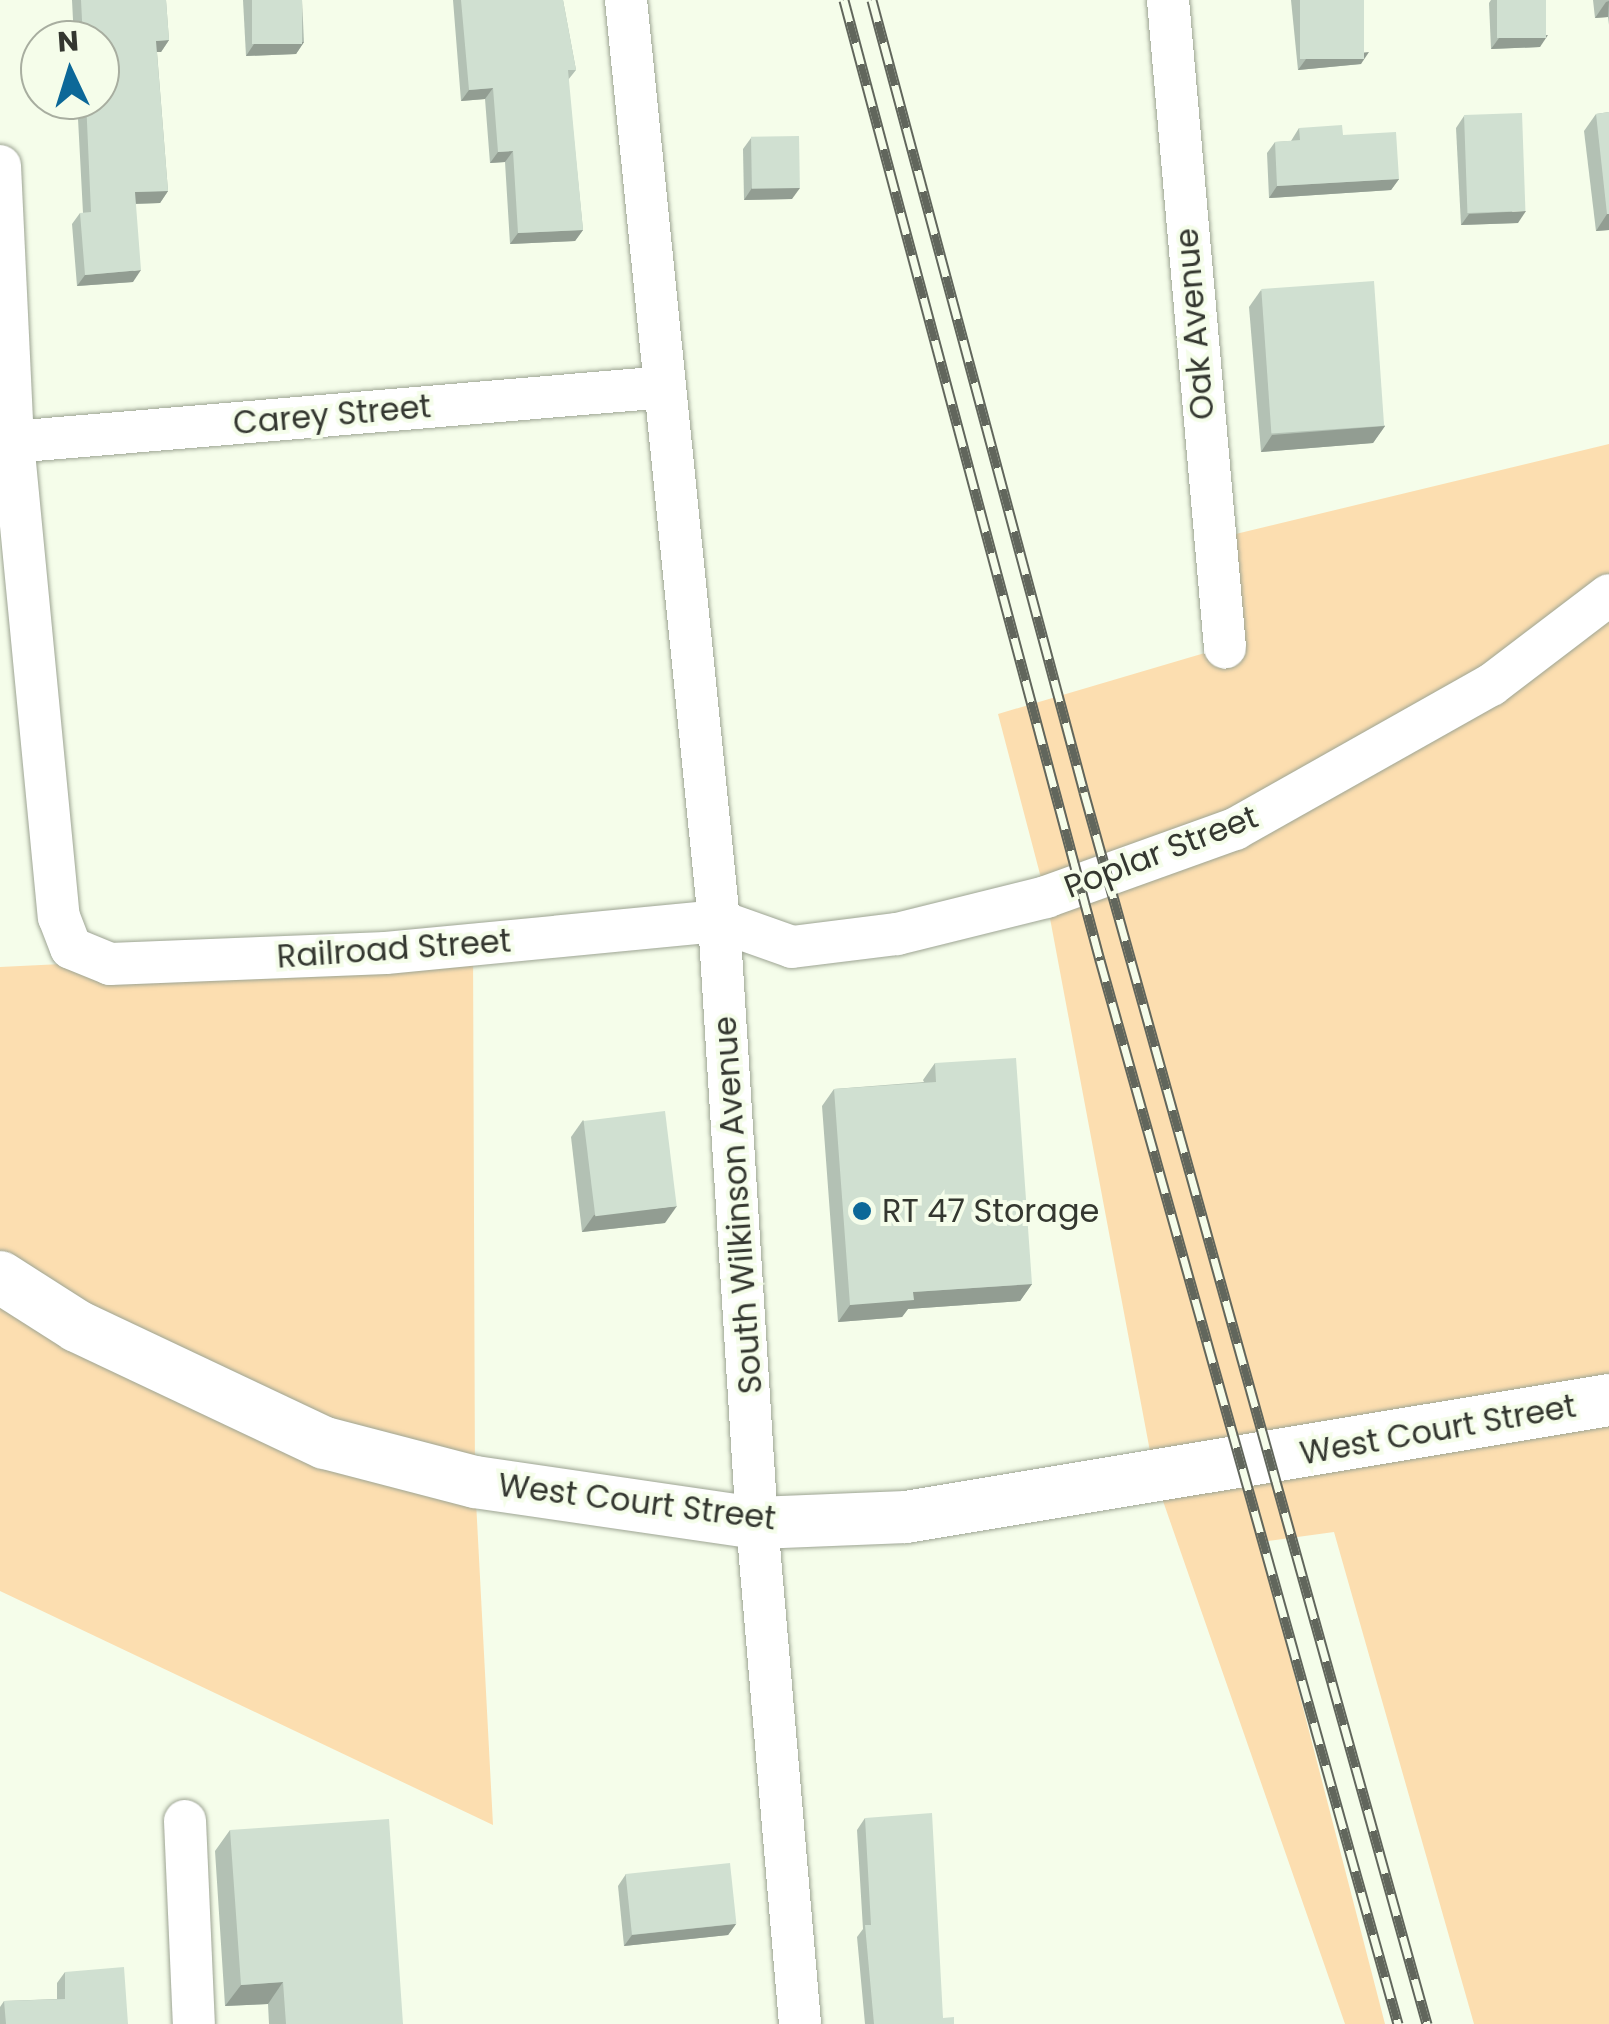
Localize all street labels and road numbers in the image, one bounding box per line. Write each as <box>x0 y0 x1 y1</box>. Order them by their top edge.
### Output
street label: Oak Avenue <box>1168 227 1222 421</box>
street label: Carey Street <box>232 387 432 443</box>
street label: Poplar Street <box>1059 797 1263 907</box>
street label: Railroad Street <box>276 922 512 976</box>
street label: South Wilkinson Avenue <box>706 1015 770 1395</box>
street label: West Court Street <box>1297 1387 1579 1473</box>
street label: West Court Street <box>496 1466 778 1538</box>

